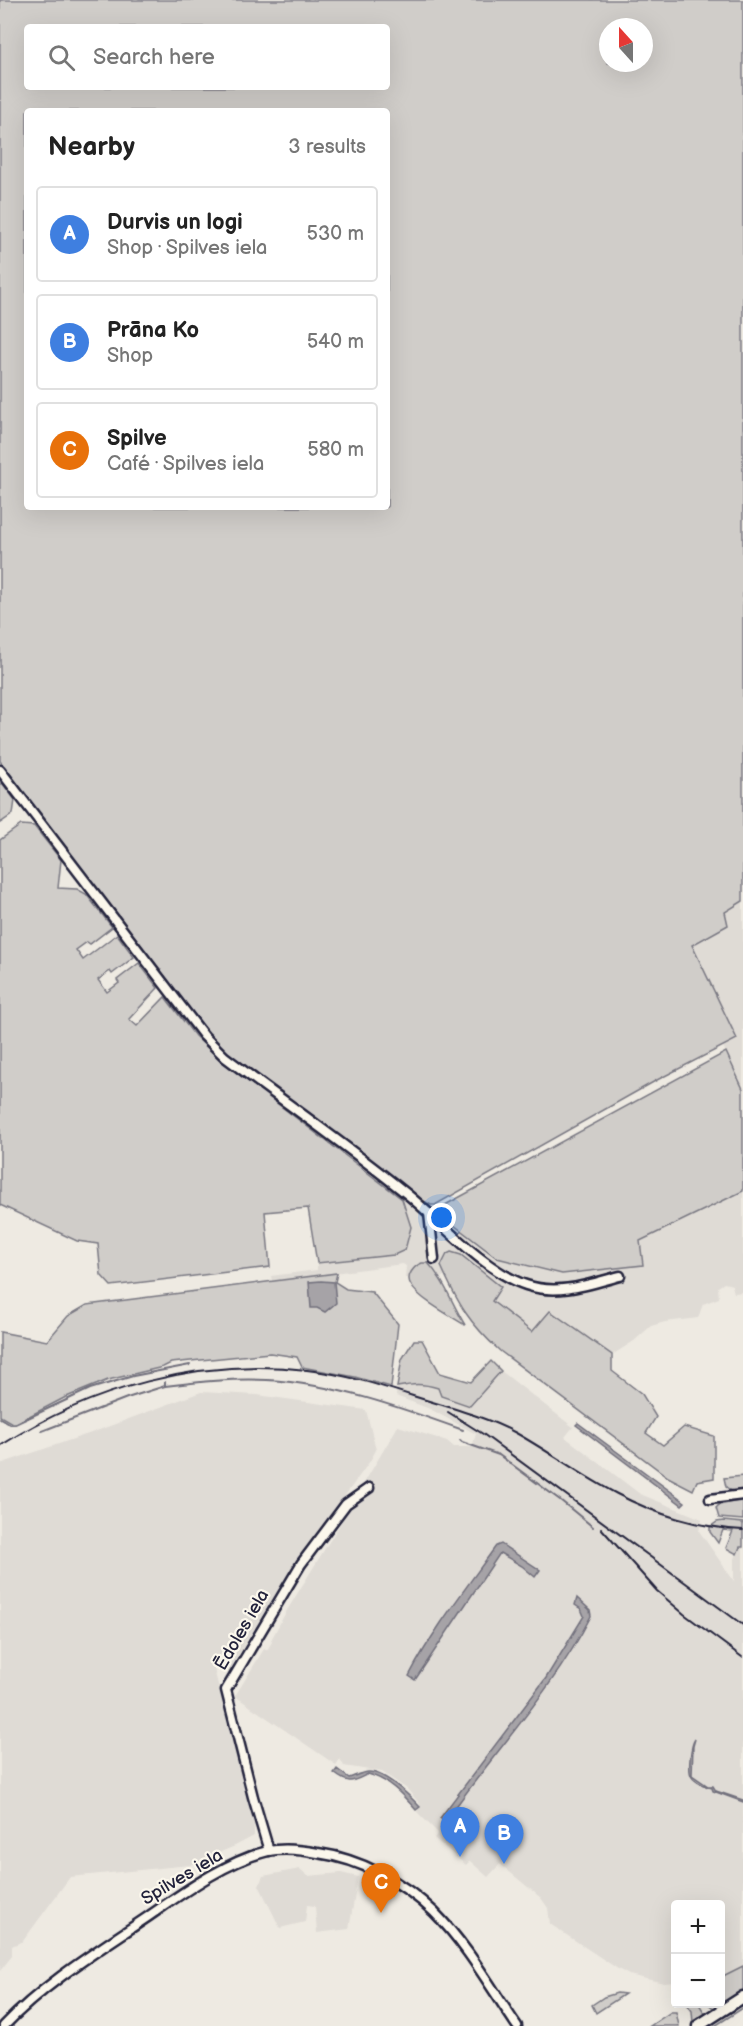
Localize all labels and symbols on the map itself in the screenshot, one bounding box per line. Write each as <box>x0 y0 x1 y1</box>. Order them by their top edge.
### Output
north arrow <box>599 18 653 72</box>
your location <box>427 1203 456 1232</box>
street label: Ēdoles iela <box>210 1586 274 1674</box>
pin: A <box>440 1808 480 1857</box>
pin: B <box>484 1814 524 1864</box>
street label: Spilves iela <box>137 1844 227 1910</box>
pin: C <box>362 1864 400 1913</box>

